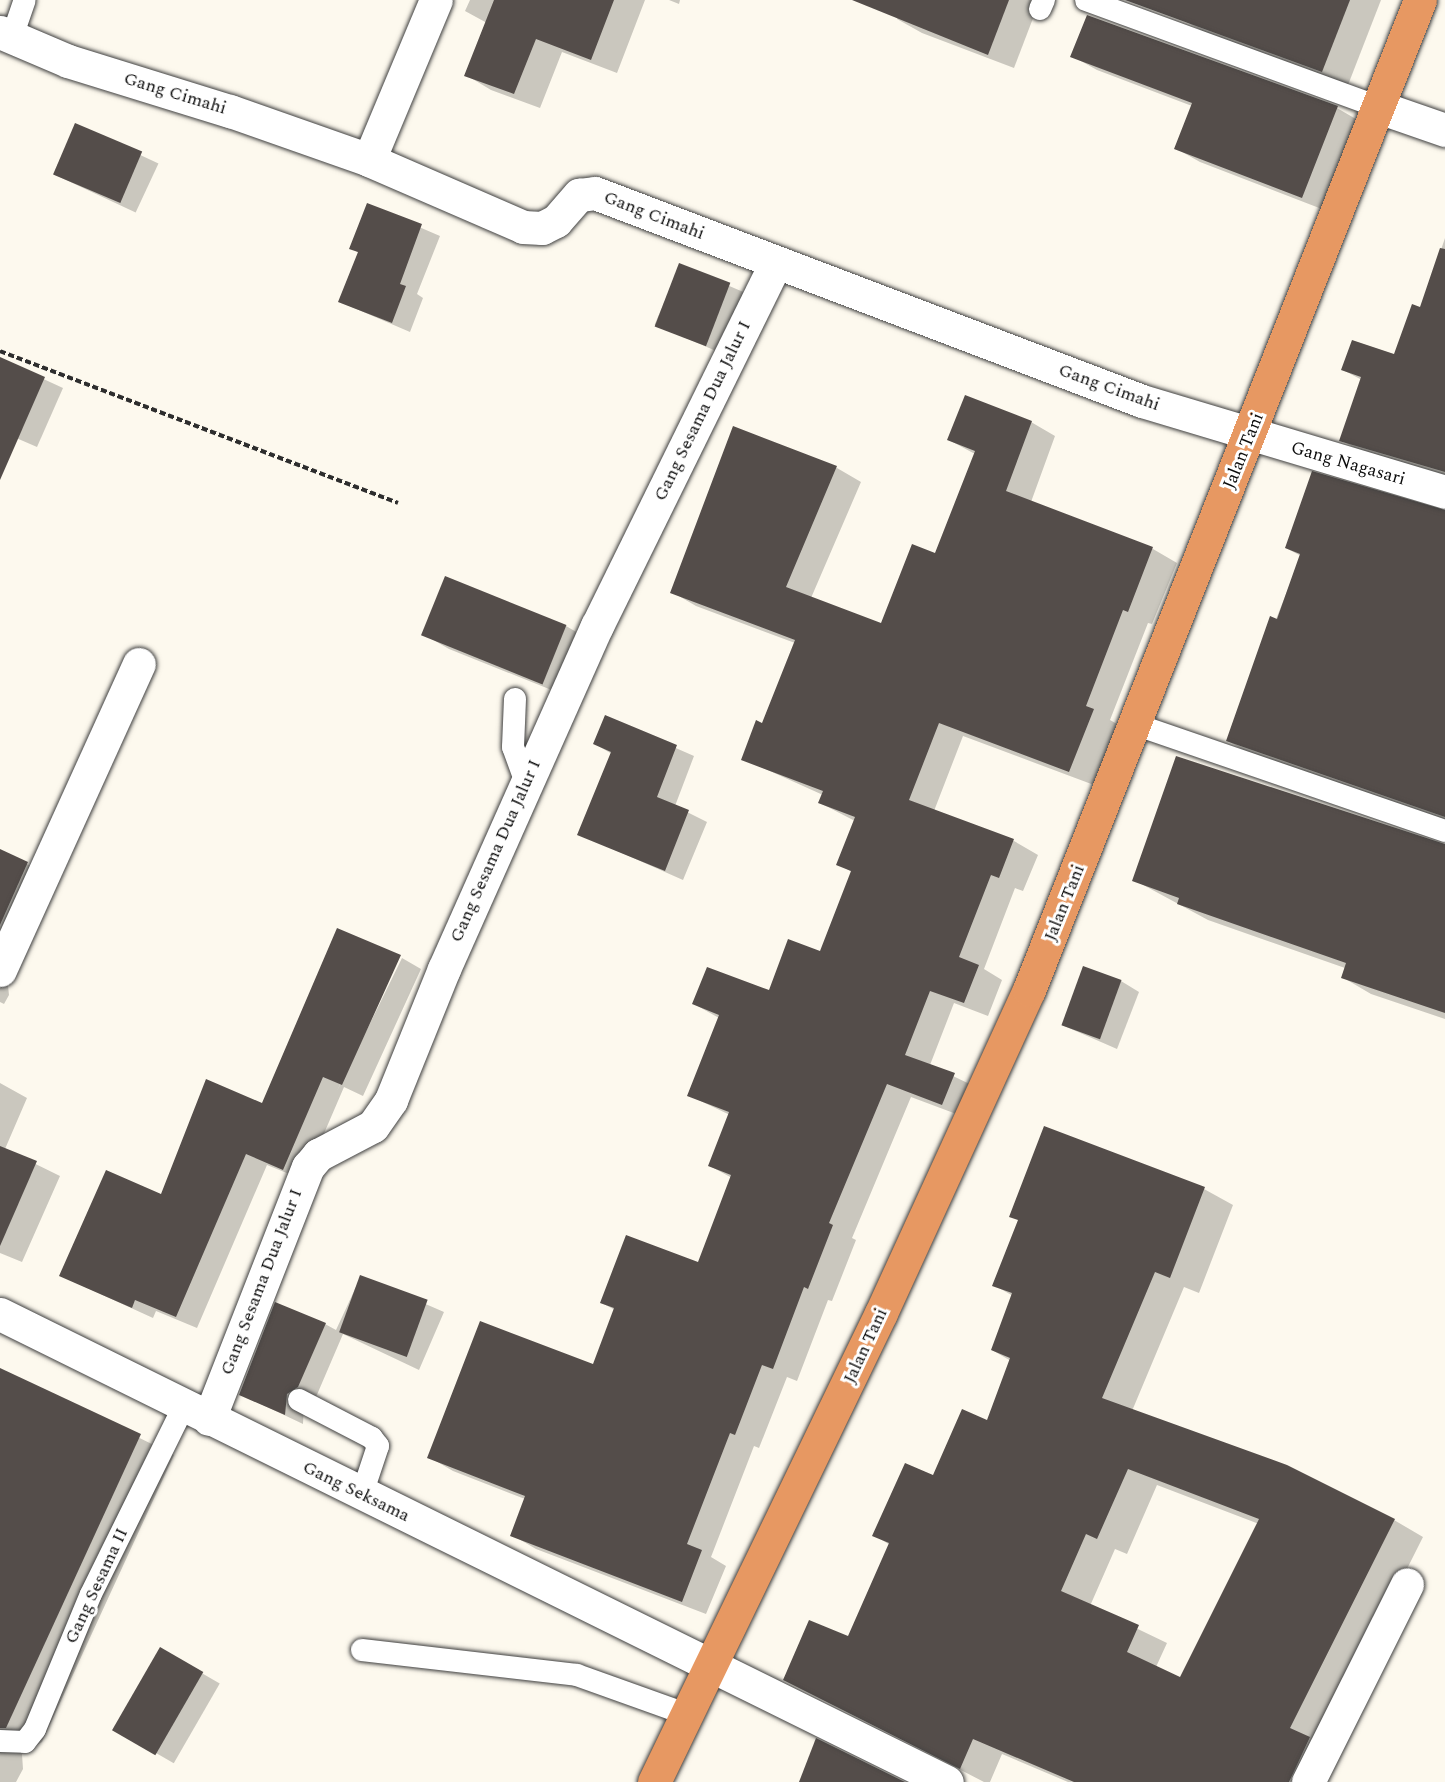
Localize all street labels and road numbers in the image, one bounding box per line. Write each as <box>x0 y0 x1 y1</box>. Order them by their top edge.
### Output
street label: Gang Cimahi <box>121 68 229 120</box>
street label: Gang Cimahi <box>601 187 707 245</box>
street label: Gang Sesama Dua Jalur I <box>650 317 756 505</box>
street label: Gang Cimahi <box>1055 360 1163 416</box>
street label: Jalan Tani <box>1219 410 1269 492</box>
street label: Gang Nagasari <box>1288 437 1408 491</box>
street label: Gang Sesama Dua Jalur I <box>446 756 546 946</box>
street label: Jalan Tani <box>1040 862 1090 944</box>
street label: Gang Sesama Dua Jalur I <box>216 1186 308 1378</box>
street label: Jalan Tani <box>839 1305 893 1387</box>
street label: Gang Seksama <box>299 1457 413 1527</box>
street label: Gang Sesama II <box>61 1525 133 1647</box>

